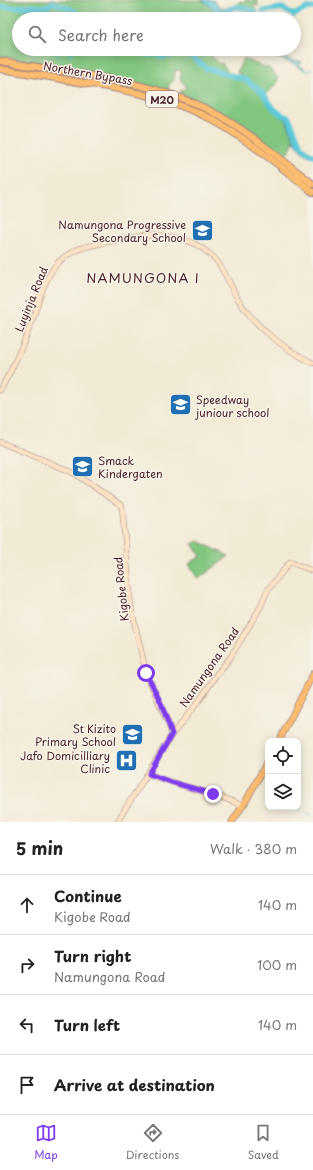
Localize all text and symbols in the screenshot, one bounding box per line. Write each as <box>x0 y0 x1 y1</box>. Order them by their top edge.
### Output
search box <box>12 12 301 56</box>
icon: search <box>26 23 48 45</box>
text: Search here <box>58 23 144 46</box>
street label: Northern Bypass <box>42 57 134 89</box>
road number: M20 <box>146 91 178 107</box>
place label: Namungona Progressive Secondary School <box>58 216 186 246</box>
school or university icon: Namungona Progressive Secondary School <box>189 217 215 243</box>
street label: Luyinja Road <box>10 263 52 334</box>
district label: NAMUNGONA I <box>86 268 200 287</box>
place label: Speedway juniour school <box>195 391 269 421</box>
school or university icon: Speedway juniour school <box>168 392 194 418</box>
place label: Smack Kindergaten <box>98 452 163 482</box>
school or university icon: Smack Kindergaten <box>69 453 95 479</box>
street label: Kigobe Road <box>109 556 133 622</box>
street label: Namungona Road <box>175 624 243 710</box>
route start <box>137 664 155 682</box>
place label: St Kizito Primary School <box>35 720 116 750</box>
school or university icon: St Kizito Primary School <box>119 721 145 747</box>
map controls <box>265 738 301 810</box>
button: locate <box>265 738 301 774</box>
place label: Jafo Domicilliary Clinic <box>20 747 110 777</box>
hospital icon: Jafo Domicilliary Clinic <box>113 748 139 774</box>
button: layers <box>265 774 301 810</box>
route end <box>204 785 222 803</box>
text: 5 min <box>16 835 63 861</box>
text: Walk · 380 m <box>210 839 297 858</box>
text: Continue <box>54 884 122 907</box>
icon: ahead <box>16 894 38 916</box>
text: 140 m <box>258 895 297 914</box>
text: Kigobe Road <box>54 907 131 926</box>
text: Turn right <box>54 944 131 967</box>
icon: right <box>16 954 38 976</box>
text: 100 m <box>257 955 297 974</box>
text: Namungona Road <box>54 967 165 986</box>
text: Turn left <box>54 1013 120 1036</box>
icon: left <box>16 1014 38 1036</box>
text: 140 m <box>258 1015 297 1034</box>
text: Arrive at destination <box>54 1073 215 1096</box>
icon: arrive <box>16 1074 38 1096</box>
tab: Map <box>34 1122 58 1163</box>
tab: Directions <box>126 1122 179 1163</box>
tab: Saved <box>248 1122 279 1163</box>

